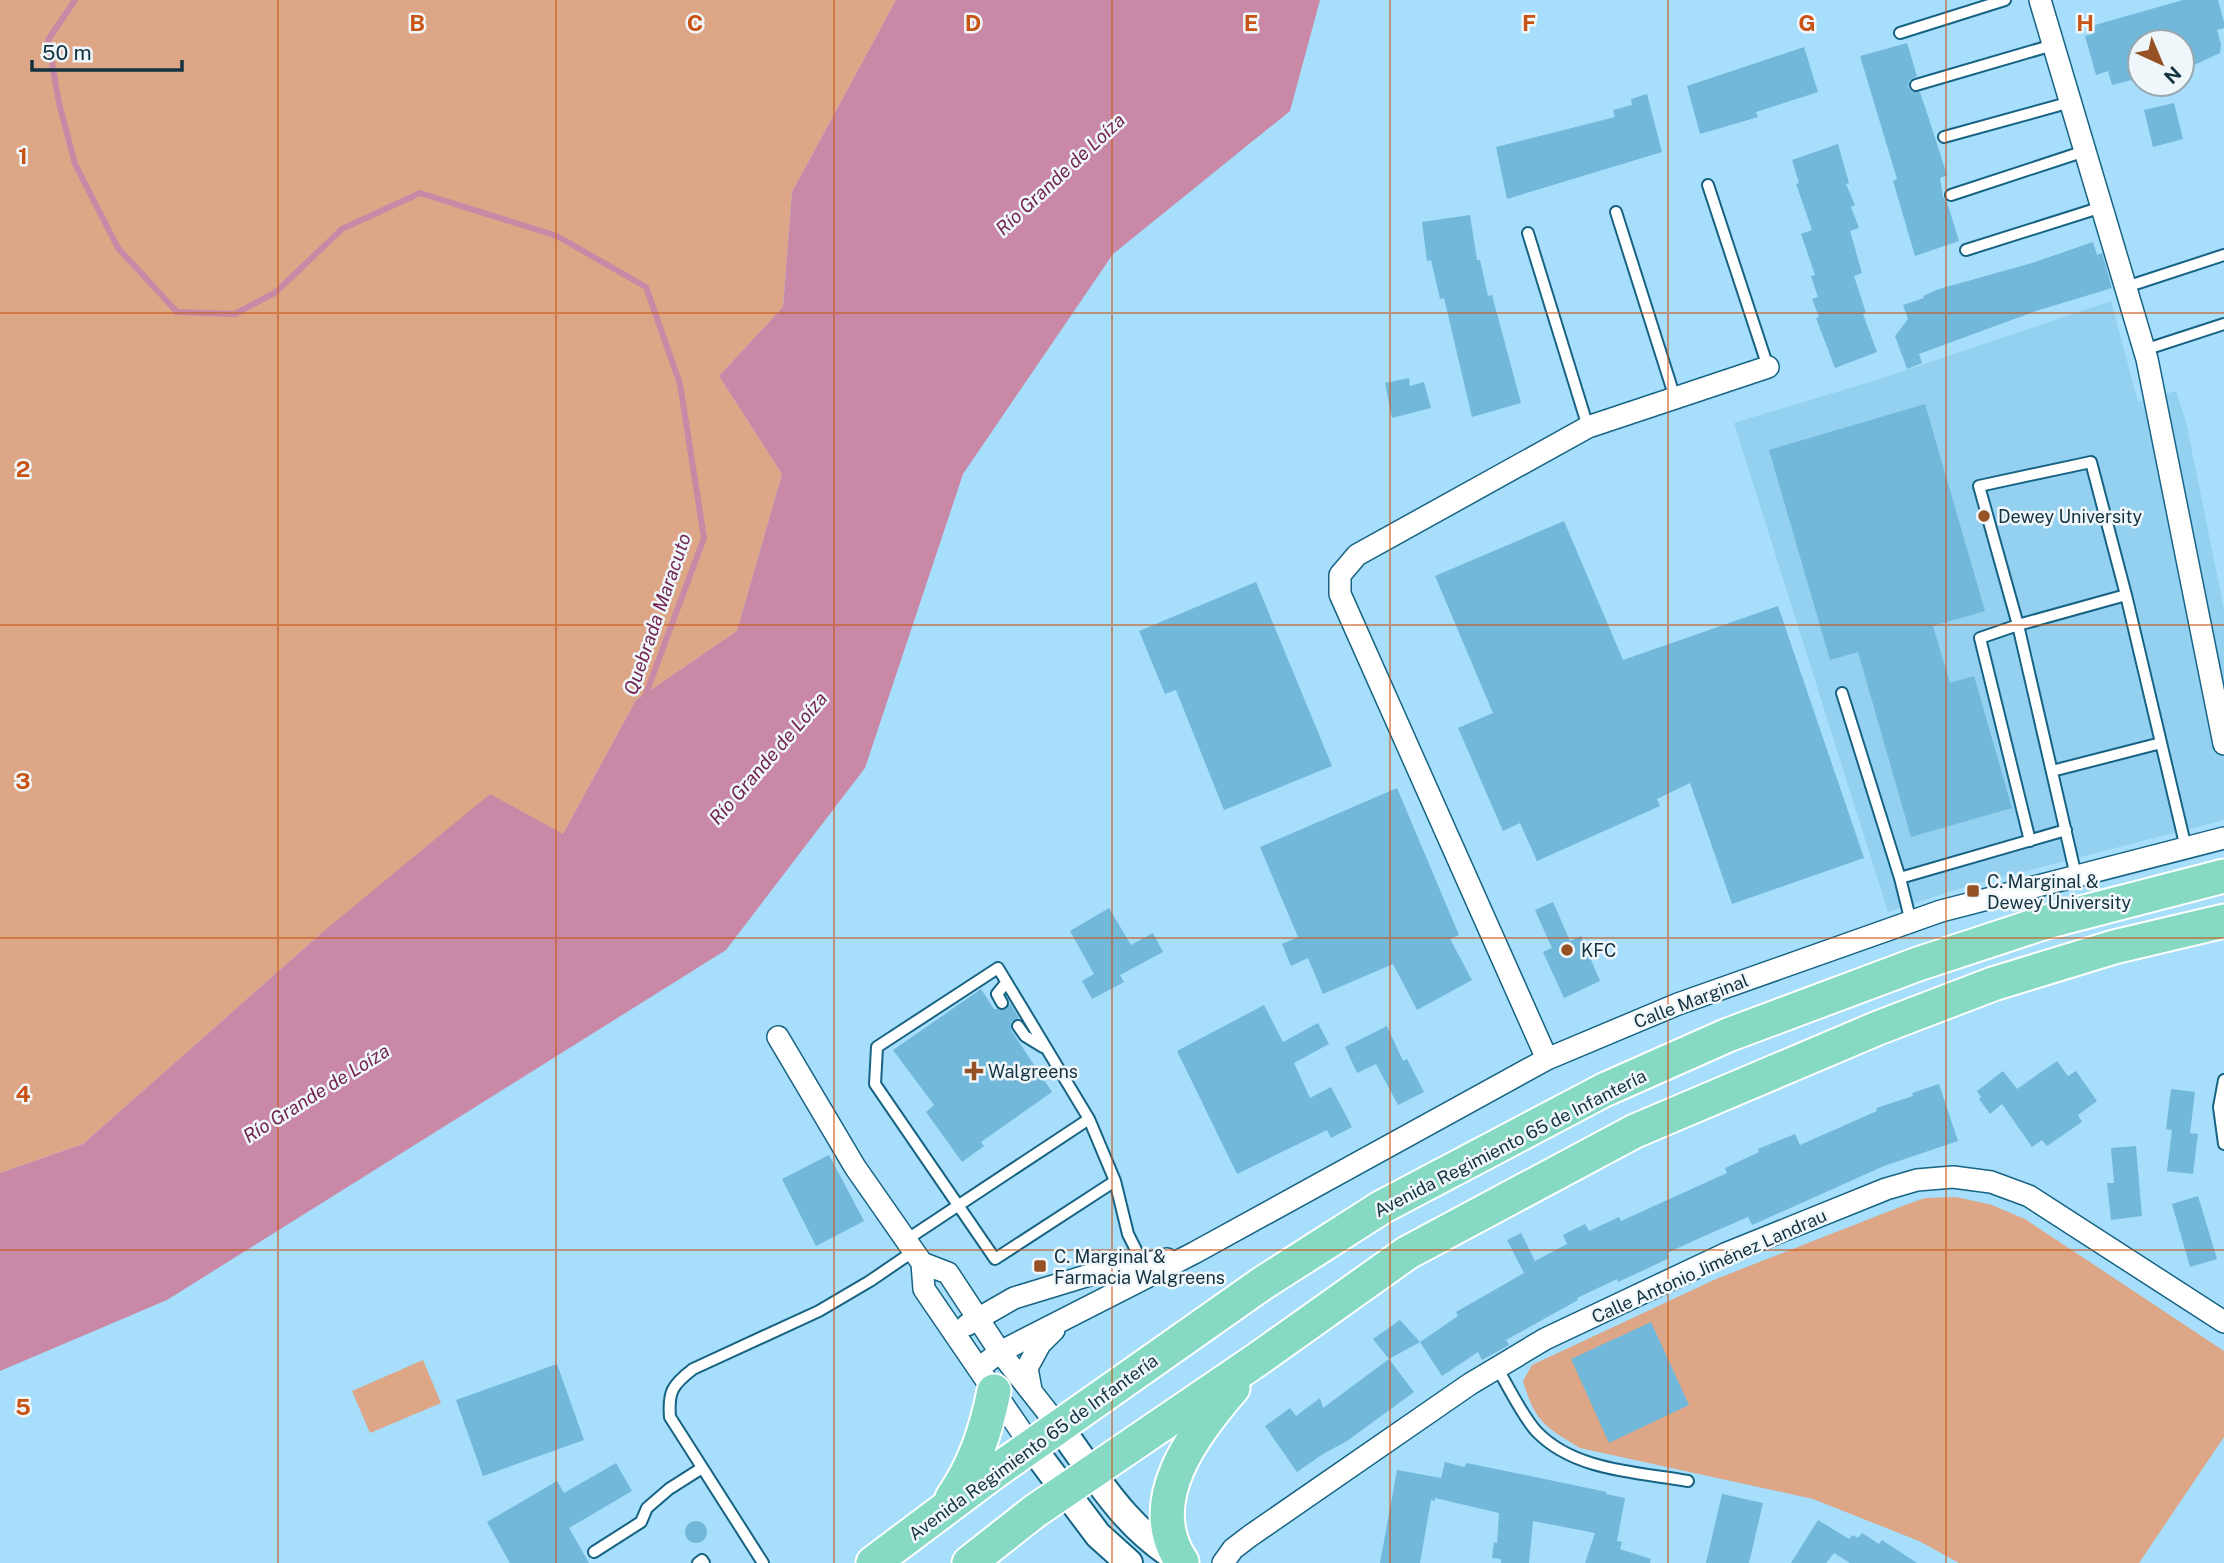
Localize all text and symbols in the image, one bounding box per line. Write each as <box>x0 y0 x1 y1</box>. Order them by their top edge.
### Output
text: B <box>409 9 425 36</box>
text: C <box>687 9 703 36</box>
text: D <box>965 9 981 36</box>
text: E <box>1244 9 1258 36</box>
text: F <box>1522 9 1536 36</box>
text: G <box>1798 9 1816 36</box>
text: H <box>2076 9 2094 36</box>
scale bar <box>32 28 182 72</box>
north arrow <box>2126 28 2196 98</box>
text: 50 m <box>42 40 92 65</box>
text: N <box>2160 62 2186 88</box>
water label: Río Grande de Loíza <box>991 109 1129 239</box>
text: 1 <box>18 142 28 169</box>
text: 2 <box>16 455 30 482</box>
place label: Dewey University <box>1998 506 2143 527</box>
marker: Dewey University <box>1976 508 1992 524</box>
water label: Quebrada Maracuto <box>619 530 695 698</box>
water label: Río Grande de Loíza <box>705 687 831 829</box>
text: 3 <box>15 767 31 794</box>
place label: C. Marginal & Dewey University <box>1987 871 2132 913</box>
marker: C. Marginal & Dewey University <box>1965 883 1981 899</box>
place label: KFC <box>1581 940 1616 961</box>
marker: KFC <box>1559 942 1575 958</box>
street label: Calle Marginal <box>1631 970 1751 1032</box>
water label: Río Grande de Loíza <box>239 1039 393 1147</box>
place label: Walgreens <box>988 1061 1078 1082</box>
marker: Walgreens <box>966 1063 982 1079</box>
street label: Avenida Regimiento 65 de Infantería <box>1370 1065 1650 1221</box>
text: 4 <box>15 1080 31 1107</box>
street label: Calle Antonio Jiménez Landrau <box>1588 1205 1830 1327</box>
place label: C. Marginal & Farmacia Walgreens <box>1054 1246 1225 1288</box>
marker: C. Marginal & Farmacia Walgreens <box>1032 1258 1048 1274</box>
street label: Avenida Regimiento 65 de Infantería <box>904 1350 1162 1544</box>
text: 5 <box>15 1393 31 1420</box>

